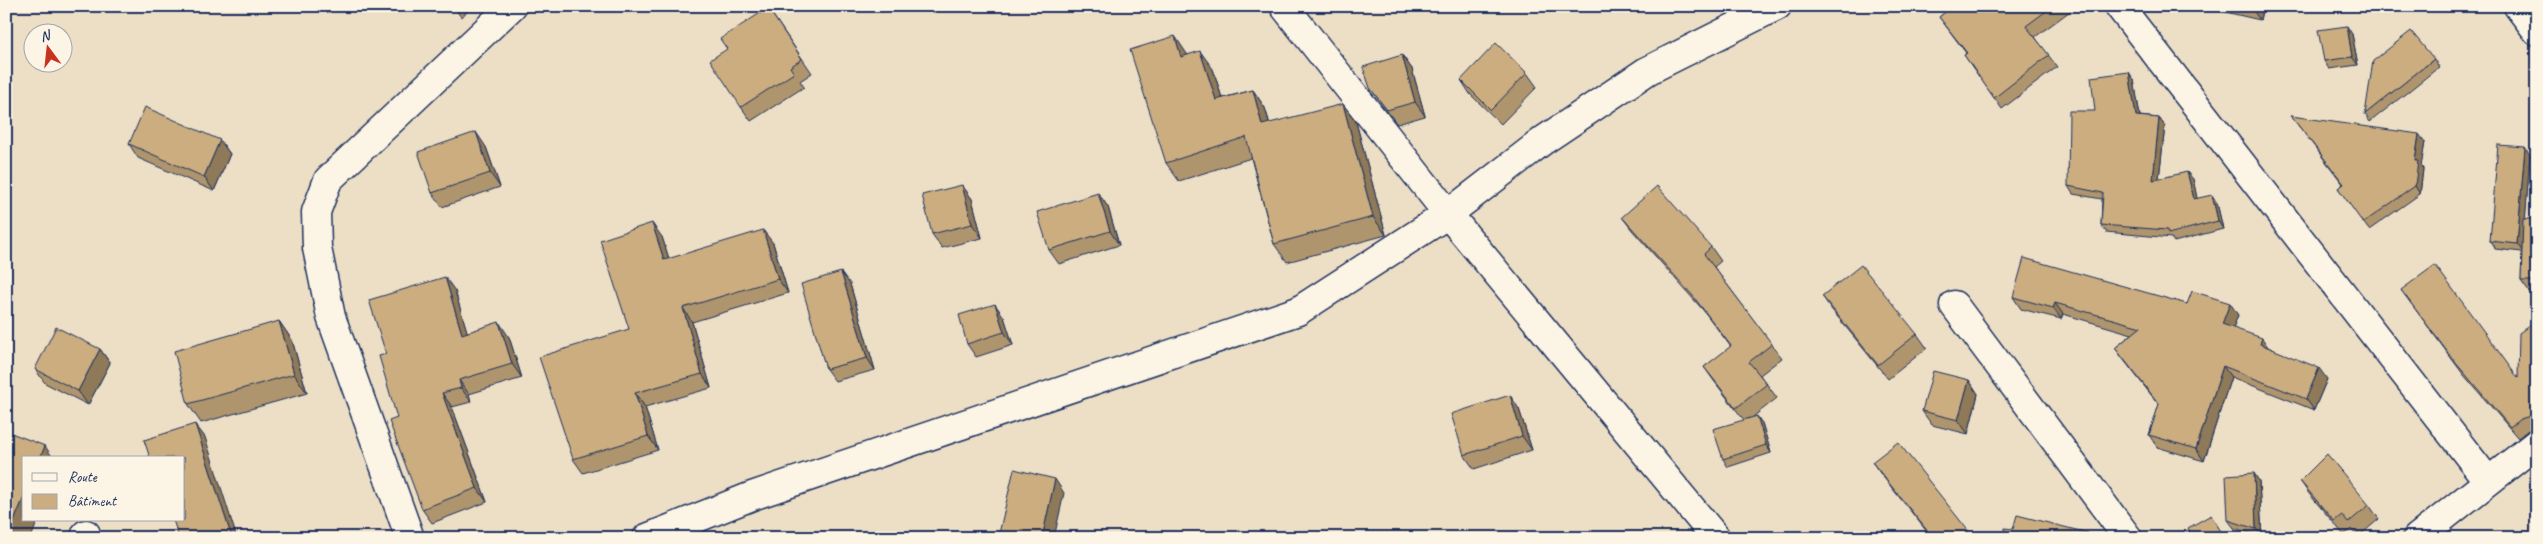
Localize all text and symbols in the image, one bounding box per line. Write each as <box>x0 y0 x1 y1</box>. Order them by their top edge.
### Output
north arrow <box>22 22 72 72</box>
text: N <box>38 26 53 45</box>
legend <box>22 456 185 522</box>
text: Route <box>68 468 98 487</box>
text: Bâtiment <box>68 492 118 511</box>

